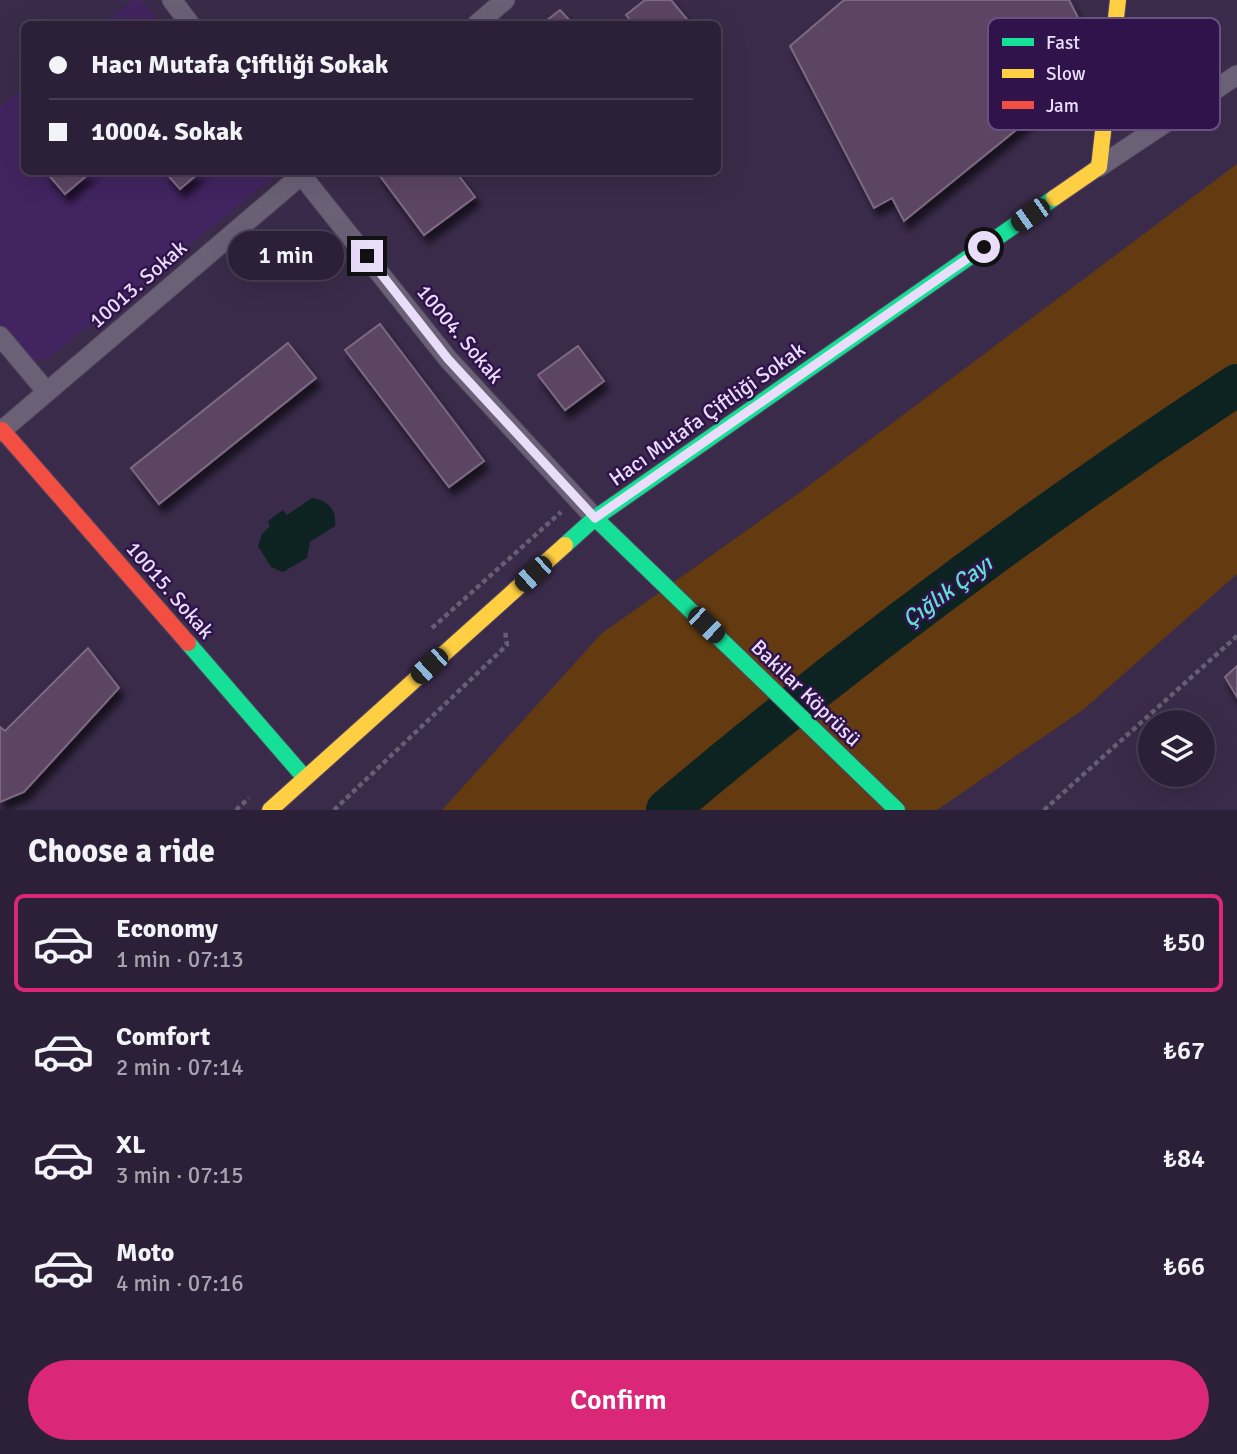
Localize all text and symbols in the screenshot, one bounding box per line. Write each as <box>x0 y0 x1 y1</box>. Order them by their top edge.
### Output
legend <box>988 18 1220 130</box>
text: Fast <box>1046 31 1080 55</box>
text: Hacı Mutafa Çiftliği Sokak <box>91 49 388 81</box>
text: Slow <box>1046 62 1086 86</box>
text: Jam <box>1046 94 1079 118</box>
text: 10004. Sokak <box>91 116 243 148</box>
car <box>1007 194 1054 236</box>
route start <box>968 231 1000 263</box>
callout: 1 min <box>227 232 342 280</box>
street label: 10013. Sokak <box>84 234 193 334</box>
route end <box>351 240 383 272</box>
text: 1 min <box>258 241 314 270</box>
street label: 10004. Sokak <box>411 279 509 389</box>
street label: Hacı Mutafa Çiftliği Sokak <box>604 336 810 492</box>
street label: 10015. Sokak <box>120 536 220 645</box>
water label: Çığlık Çayı <box>897 548 999 634</box>
car <box>511 552 556 596</box>
car <box>684 603 729 647</box>
street label: Bakilar Köprüsü <box>746 634 866 752</box>
car <box>407 644 452 688</box>
map controls <box>1138 710 1215 787</box>
button: layers <box>1138 710 1215 787</box>
text: Choose a ride <box>28 832 215 871</box>
icon: car <box>32 912 95 975</box>
text: Economy <box>116 913 218 945</box>
text: ₺50 <box>1163 927 1205 959</box>
text: 1 min · 07:13 <box>116 945 244 974</box>
icon: car <box>32 1020 95 1083</box>
text: Comfort <box>116 1021 210 1053</box>
text: ₺67 <box>1163 1035 1205 1067</box>
text: 2 min · 07:14 <box>116 1053 244 1082</box>
icon: car <box>32 1128 95 1191</box>
text: XL <box>116 1129 146 1161</box>
text: ₺84 <box>1163 1143 1205 1175</box>
text: 3 min · 07:15 <box>116 1161 244 1190</box>
icon: car <box>32 1236 95 1299</box>
text: Moto <box>116 1237 174 1269</box>
text: ₺66 <box>1163 1251 1205 1283</box>
text: 4 min · 07:16 <box>116 1269 244 1298</box>
button: Confirm <box>28 1360 1209 1440</box>

